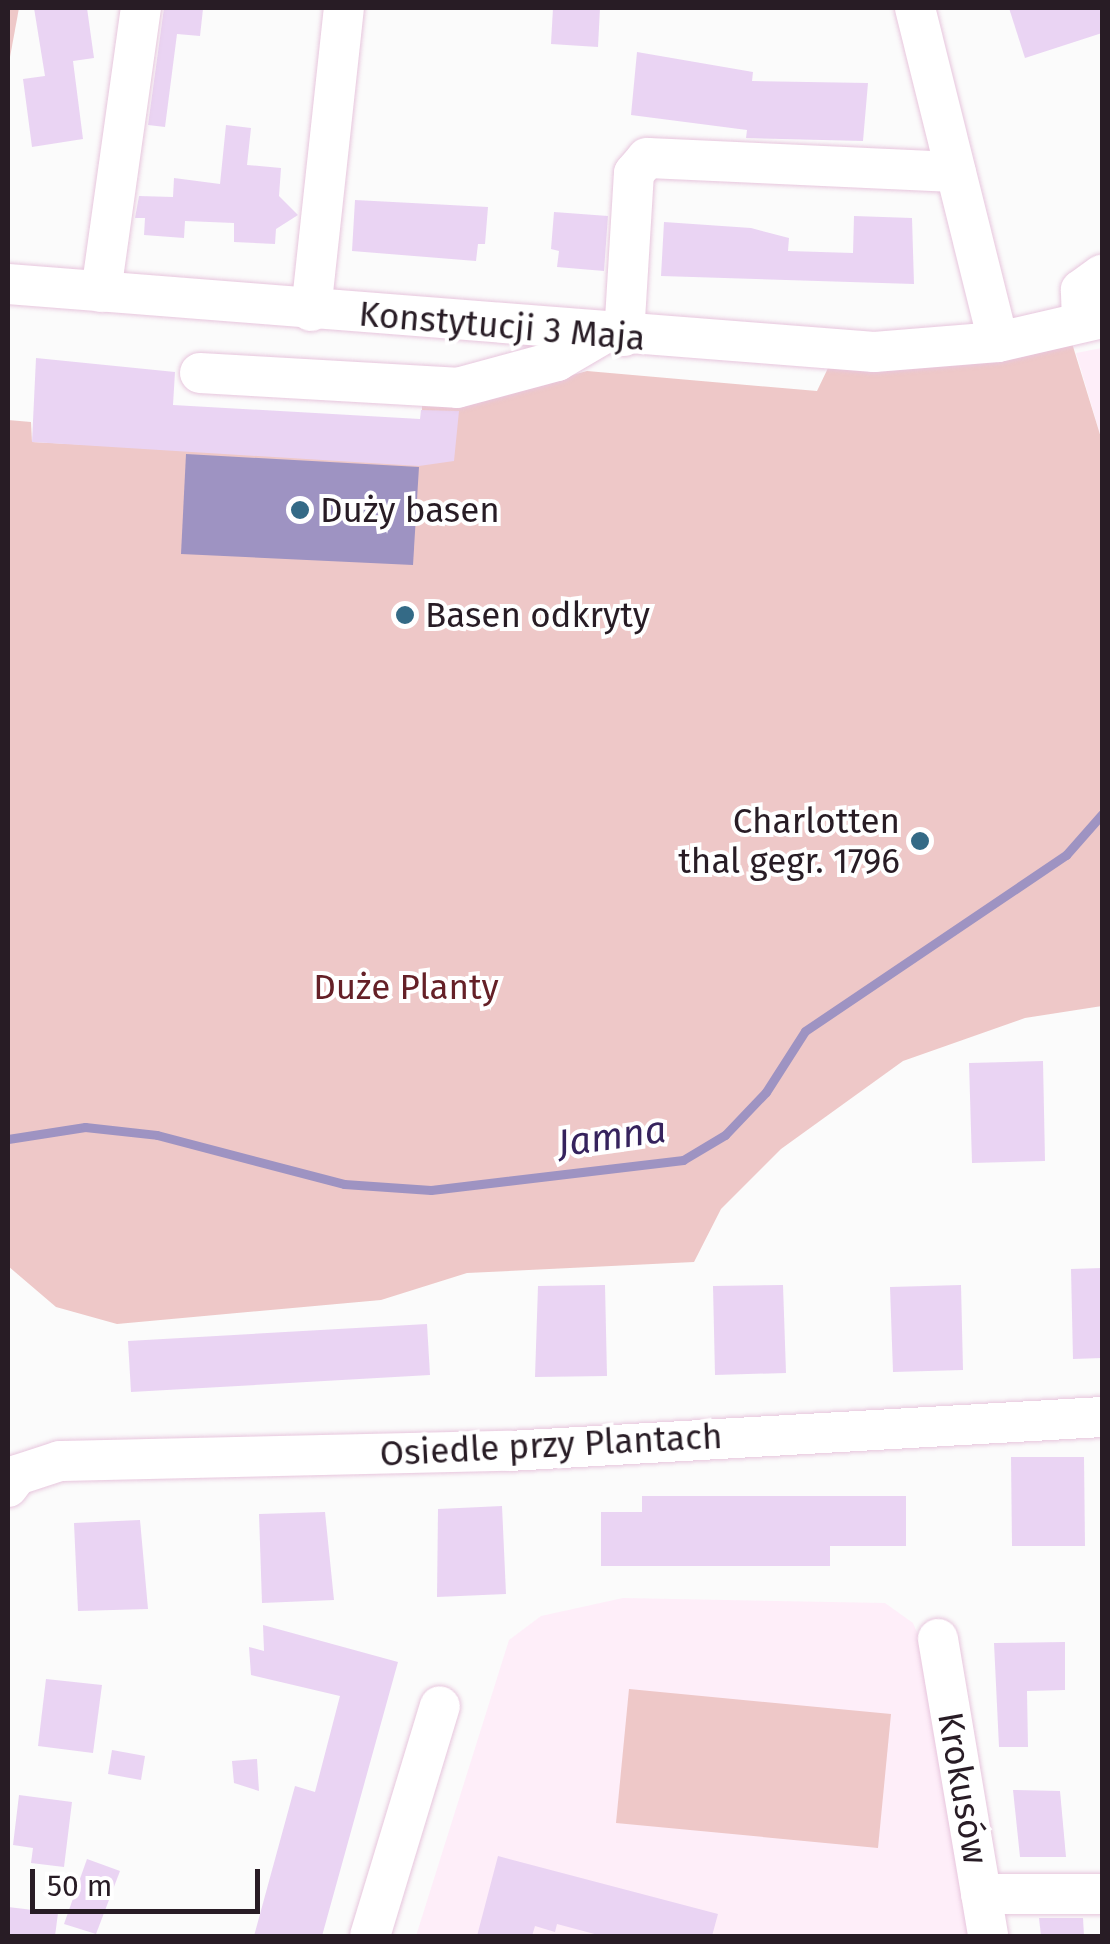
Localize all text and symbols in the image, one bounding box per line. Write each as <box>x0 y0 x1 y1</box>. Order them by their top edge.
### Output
street label: Konstytucji 3 Maja <box>357 293 647 359</box>
place label: Duży basen <box>320 489 500 531</box>
marker: Duży basen <box>289 499 311 521</box>
place label: Basen odkryty <box>425 594 650 636</box>
marker: Basen odkryty <box>394 604 416 626</box>
place label: Charlotten thal gegr. 1796 <box>678 800 900 882</box>
marker: Charlotten thal gegr. 1796 <box>909 830 931 852</box>
park label: Duże Planty <box>313 966 499 1008</box>
water label: Jamna <box>555 1107 669 1167</box>
street label: Osiedle przy Plantach <box>379 1415 723 1475</box>
street label: Krokusów <box>929 1709 997 1867</box>
scale bar <box>35 1849 265 1911</box>
text: 50 m <box>47 1868 112 1904</box>

